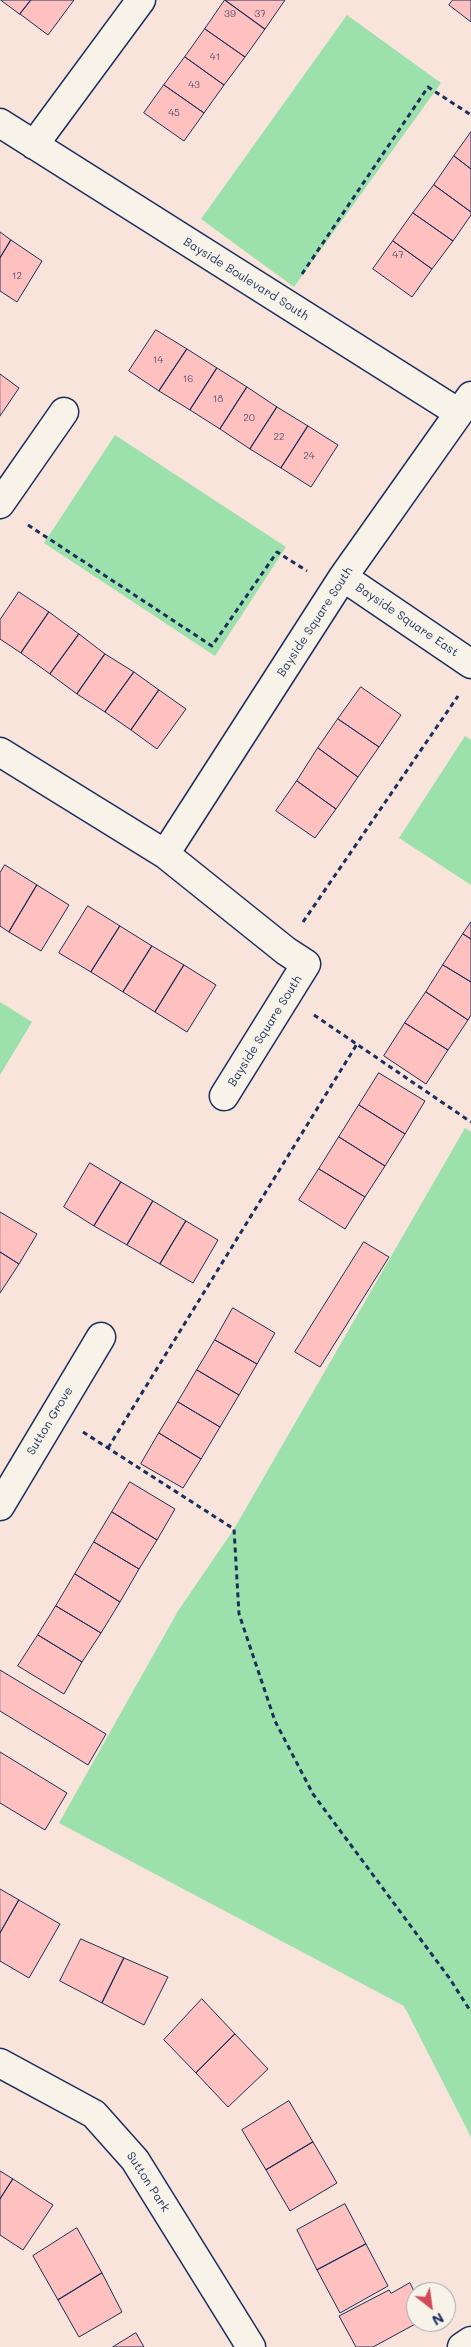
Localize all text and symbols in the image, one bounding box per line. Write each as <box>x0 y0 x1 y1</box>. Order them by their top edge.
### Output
house number: 39 <box>224 8 236 20</box>
house number: 37 <box>254 8 266 20</box>
house number: 41 <box>210 51 220 63</box>
house number: 43 <box>188 79 200 91</box>
house number: 45 <box>168 107 180 119</box>
street label: Bayside Boulevard South <box>181 234 311 324</box>
house number: 47 <box>392 249 404 261</box>
house number: 12 <box>12 270 22 282</box>
house number: 14 <box>153 354 163 366</box>
house number: 16 <box>183 373 193 385</box>
house number: 18 <box>213 393 223 405</box>
house number: 20 <box>243 412 255 424</box>
house number: 22 <box>273 431 285 443</box>
house number: 24 <box>303 450 315 462</box>
street label: Bayside Square South <box>274 564 356 680</box>
street label: Bayside Square East <box>353 580 461 660</box>
street label: Bayside Square South <box>225 973 305 1089</box>
street label: Sutton Grove <box>24 1384 76 1458</box>
street label: Sutton Park <box>123 2149 173 2215</box>
north arrow <box>406 2282 456 2332</box>
text: N <box>429 2309 448 2330</box>

